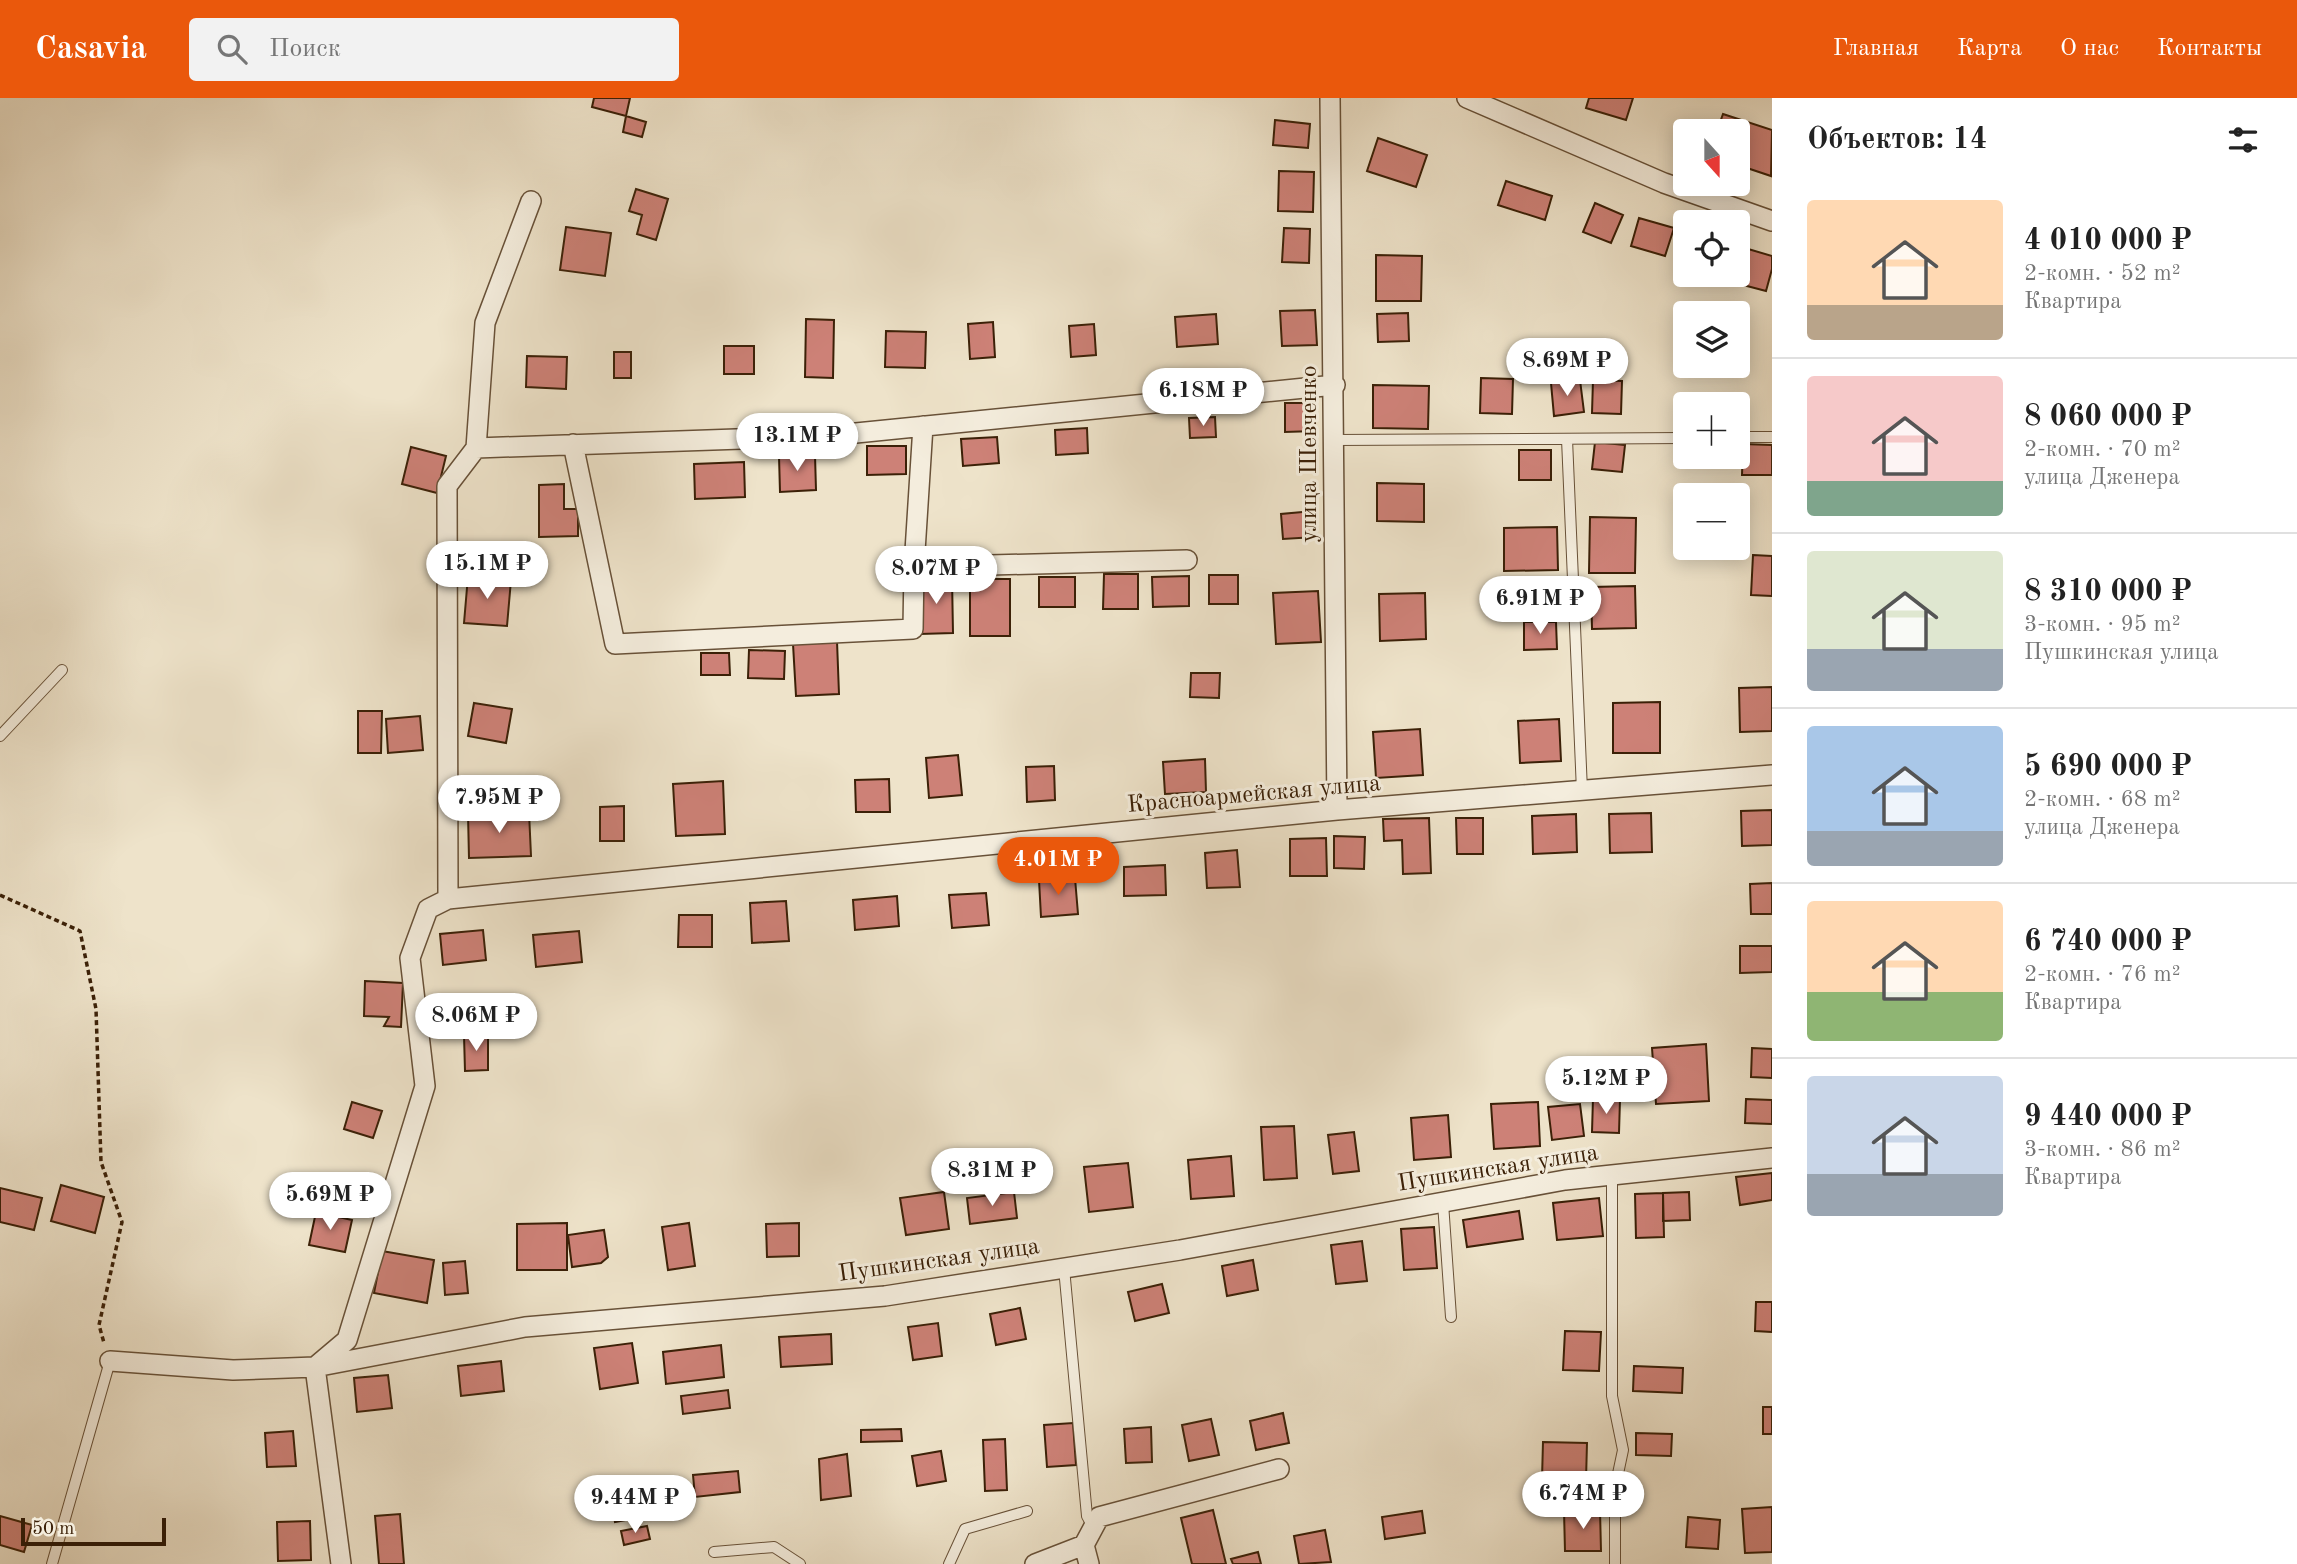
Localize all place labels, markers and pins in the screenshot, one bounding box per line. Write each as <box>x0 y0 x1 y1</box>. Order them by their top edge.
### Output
pin: 8.69M ₽ <box>1502 338 1632 398</box>
pin: 6.18M ₽ <box>1138 368 1268 428</box>
pin: 13.1M ₽ <box>732 414 862 473</box>
pin: 15.1M ₽ <box>422 542 552 601</box>
pin: 8.07M ₽ <box>871 546 1001 606</box>
pin: 6.91M ₽ <box>1475 576 1605 636</box>
pin: 7.95M ₽ <box>434 776 564 835</box>
pin: 4.01M ₽ <box>993 838 1123 897</box>
pin: 8.06M ₽ <box>411 993 541 1053</box>
pin: 5.12M ₽ <box>1541 1056 1671 1116</box>
pin: 8.31M ₽ <box>927 1148 1057 1208</box>
pin: 5.69M ₽ <box>265 1172 395 1232</box>
pin: 6.74M ₽ <box>1518 1472 1648 1531</box>
pin: 9.44M ₽ <box>570 1476 700 1535</box>

